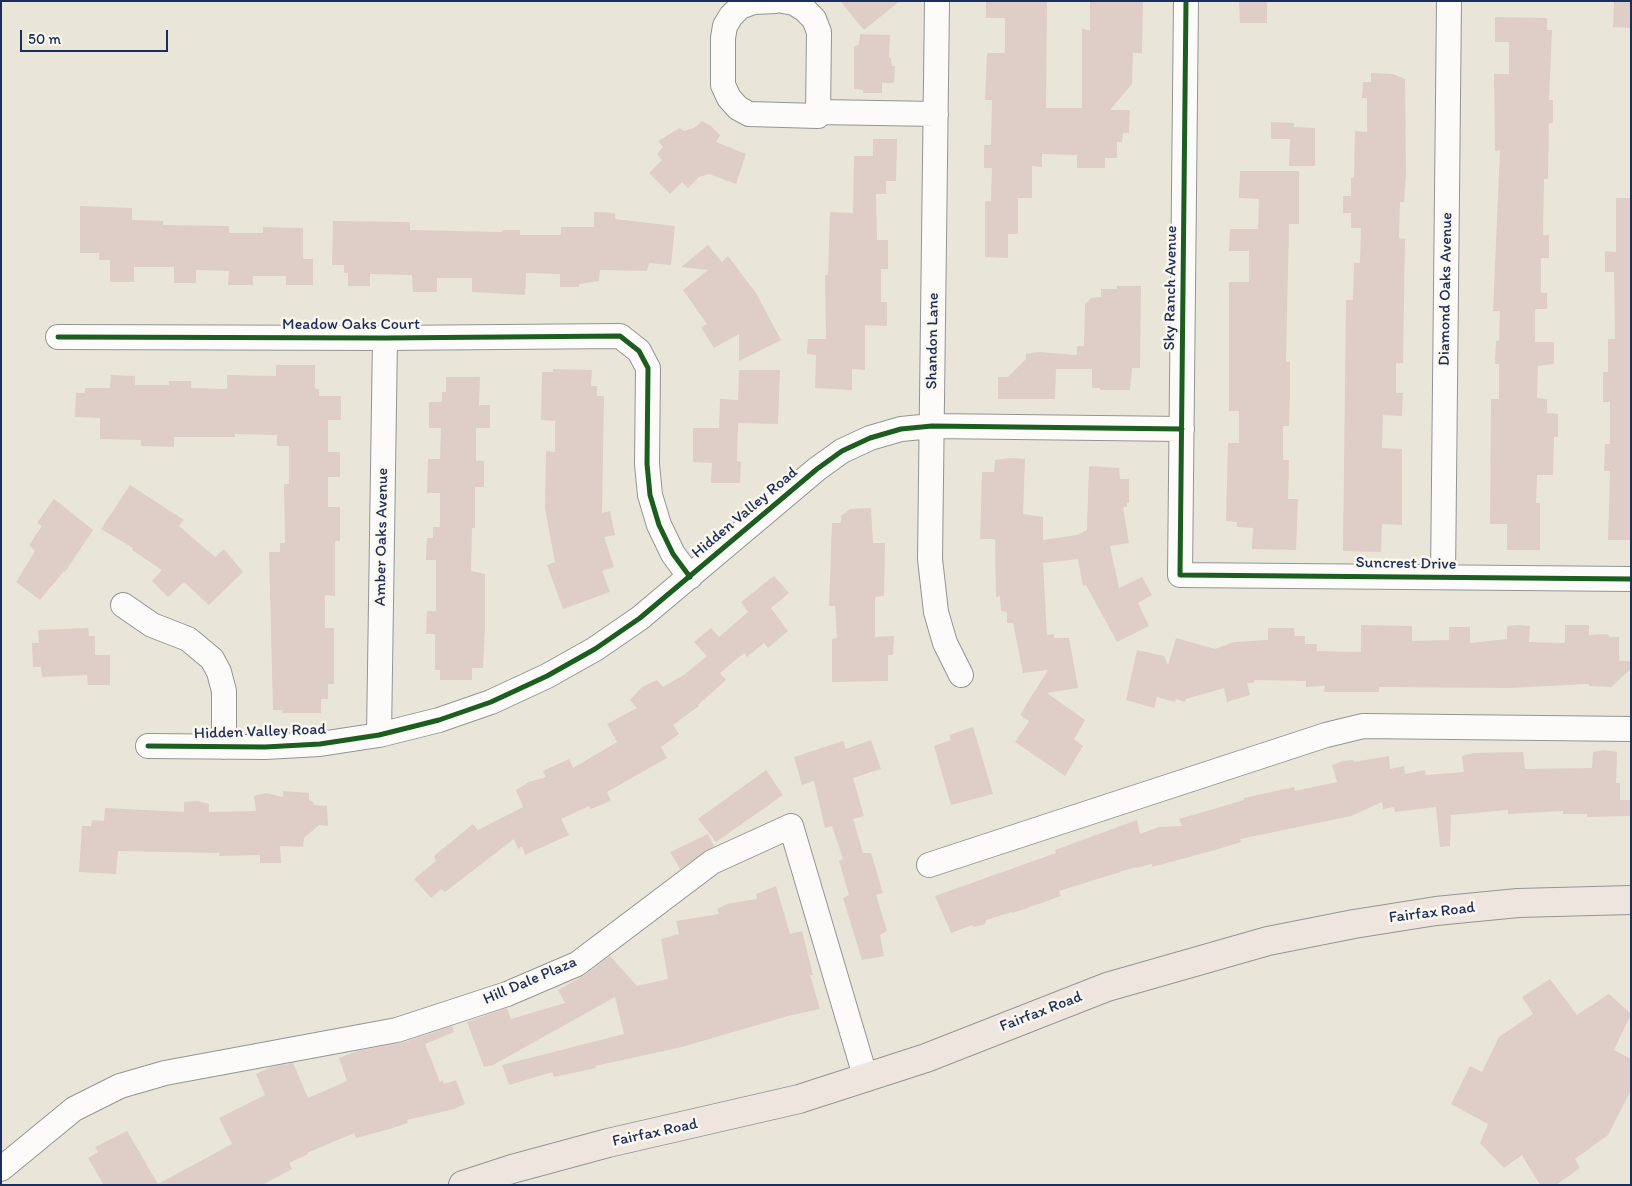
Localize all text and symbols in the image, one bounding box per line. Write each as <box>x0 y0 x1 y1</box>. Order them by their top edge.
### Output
scale bar <box>22 20 170 52</box>
text: 50 m <box>28 30 61 48</box>
street label: Diamond Oaks Avenue <box>1435 212 1457 366</box>
street label: Sky Ranch Avenue <box>1160 225 1182 351</box>
street label: Shandon Lane <box>923 292 943 390</box>
street label: Meadow Oaks Court <box>282 315 420 335</box>
street label: Hidden Valley Road <box>688 463 802 563</box>
street label: Amber Oaks Avenue <box>371 468 393 606</box>
street label: Suncrest Drive <box>1355 554 1457 574</box>
street label: Hidden Valley Road <box>194 720 326 744</box>
street label: Fairfax Road <box>1388 898 1476 928</box>
street label: Hill Dale Plaza <box>480 953 580 1009</box>
street label: Fairfax Road <box>997 987 1085 1037</box>
street label: Fairfax Road <box>611 1115 699 1151</box>

